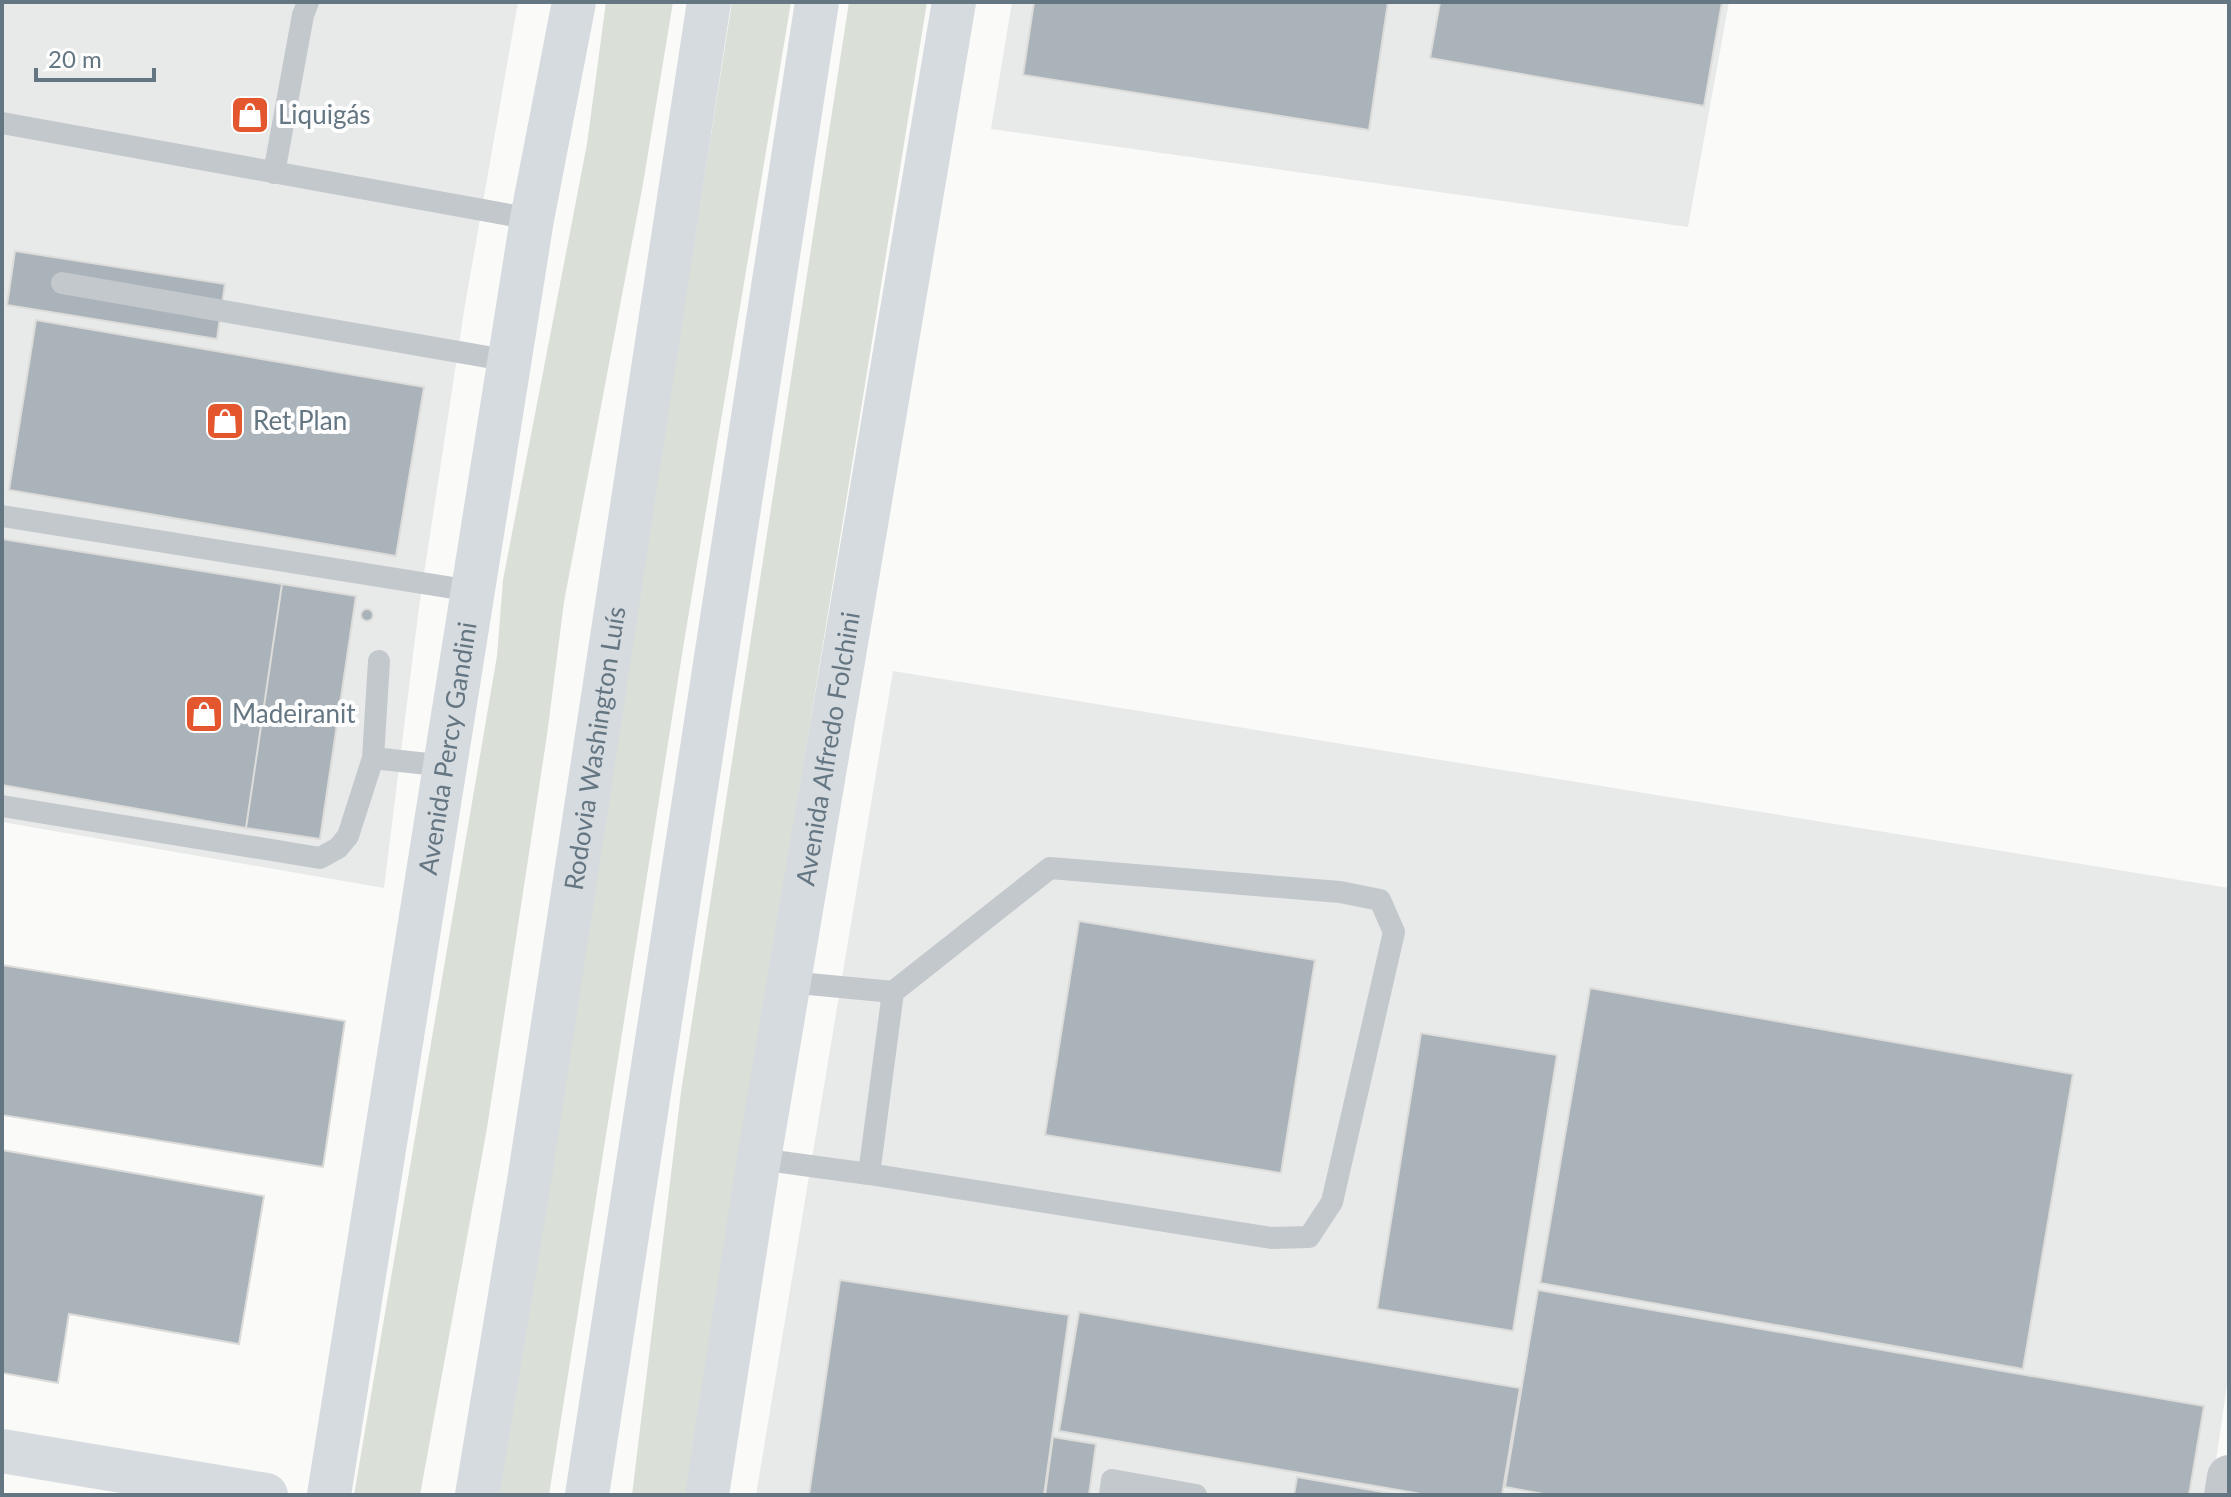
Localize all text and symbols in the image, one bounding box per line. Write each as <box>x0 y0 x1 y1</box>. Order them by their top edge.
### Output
scale bar <box>36 32 154 82</box>
text: 20 m <box>48 44 102 73</box>
shop icon: Liquigás <box>229 94 271 136</box>
place label: Liquigás <box>278 98 371 130</box>
shop icon: Ret Plan <box>204 400 246 442</box>
place label: Ret Plan <box>253 404 347 436</box>
street label: Rodovia Washington Luís <box>557 604 632 892</box>
street label: Avenida Alfredo Folchini <box>788 609 866 888</box>
street label: Avenida Percy Gandini <box>411 619 483 877</box>
shop icon: Madeiranit <box>183 693 225 735</box>
place label: Madeiranit <box>232 697 356 729</box>

